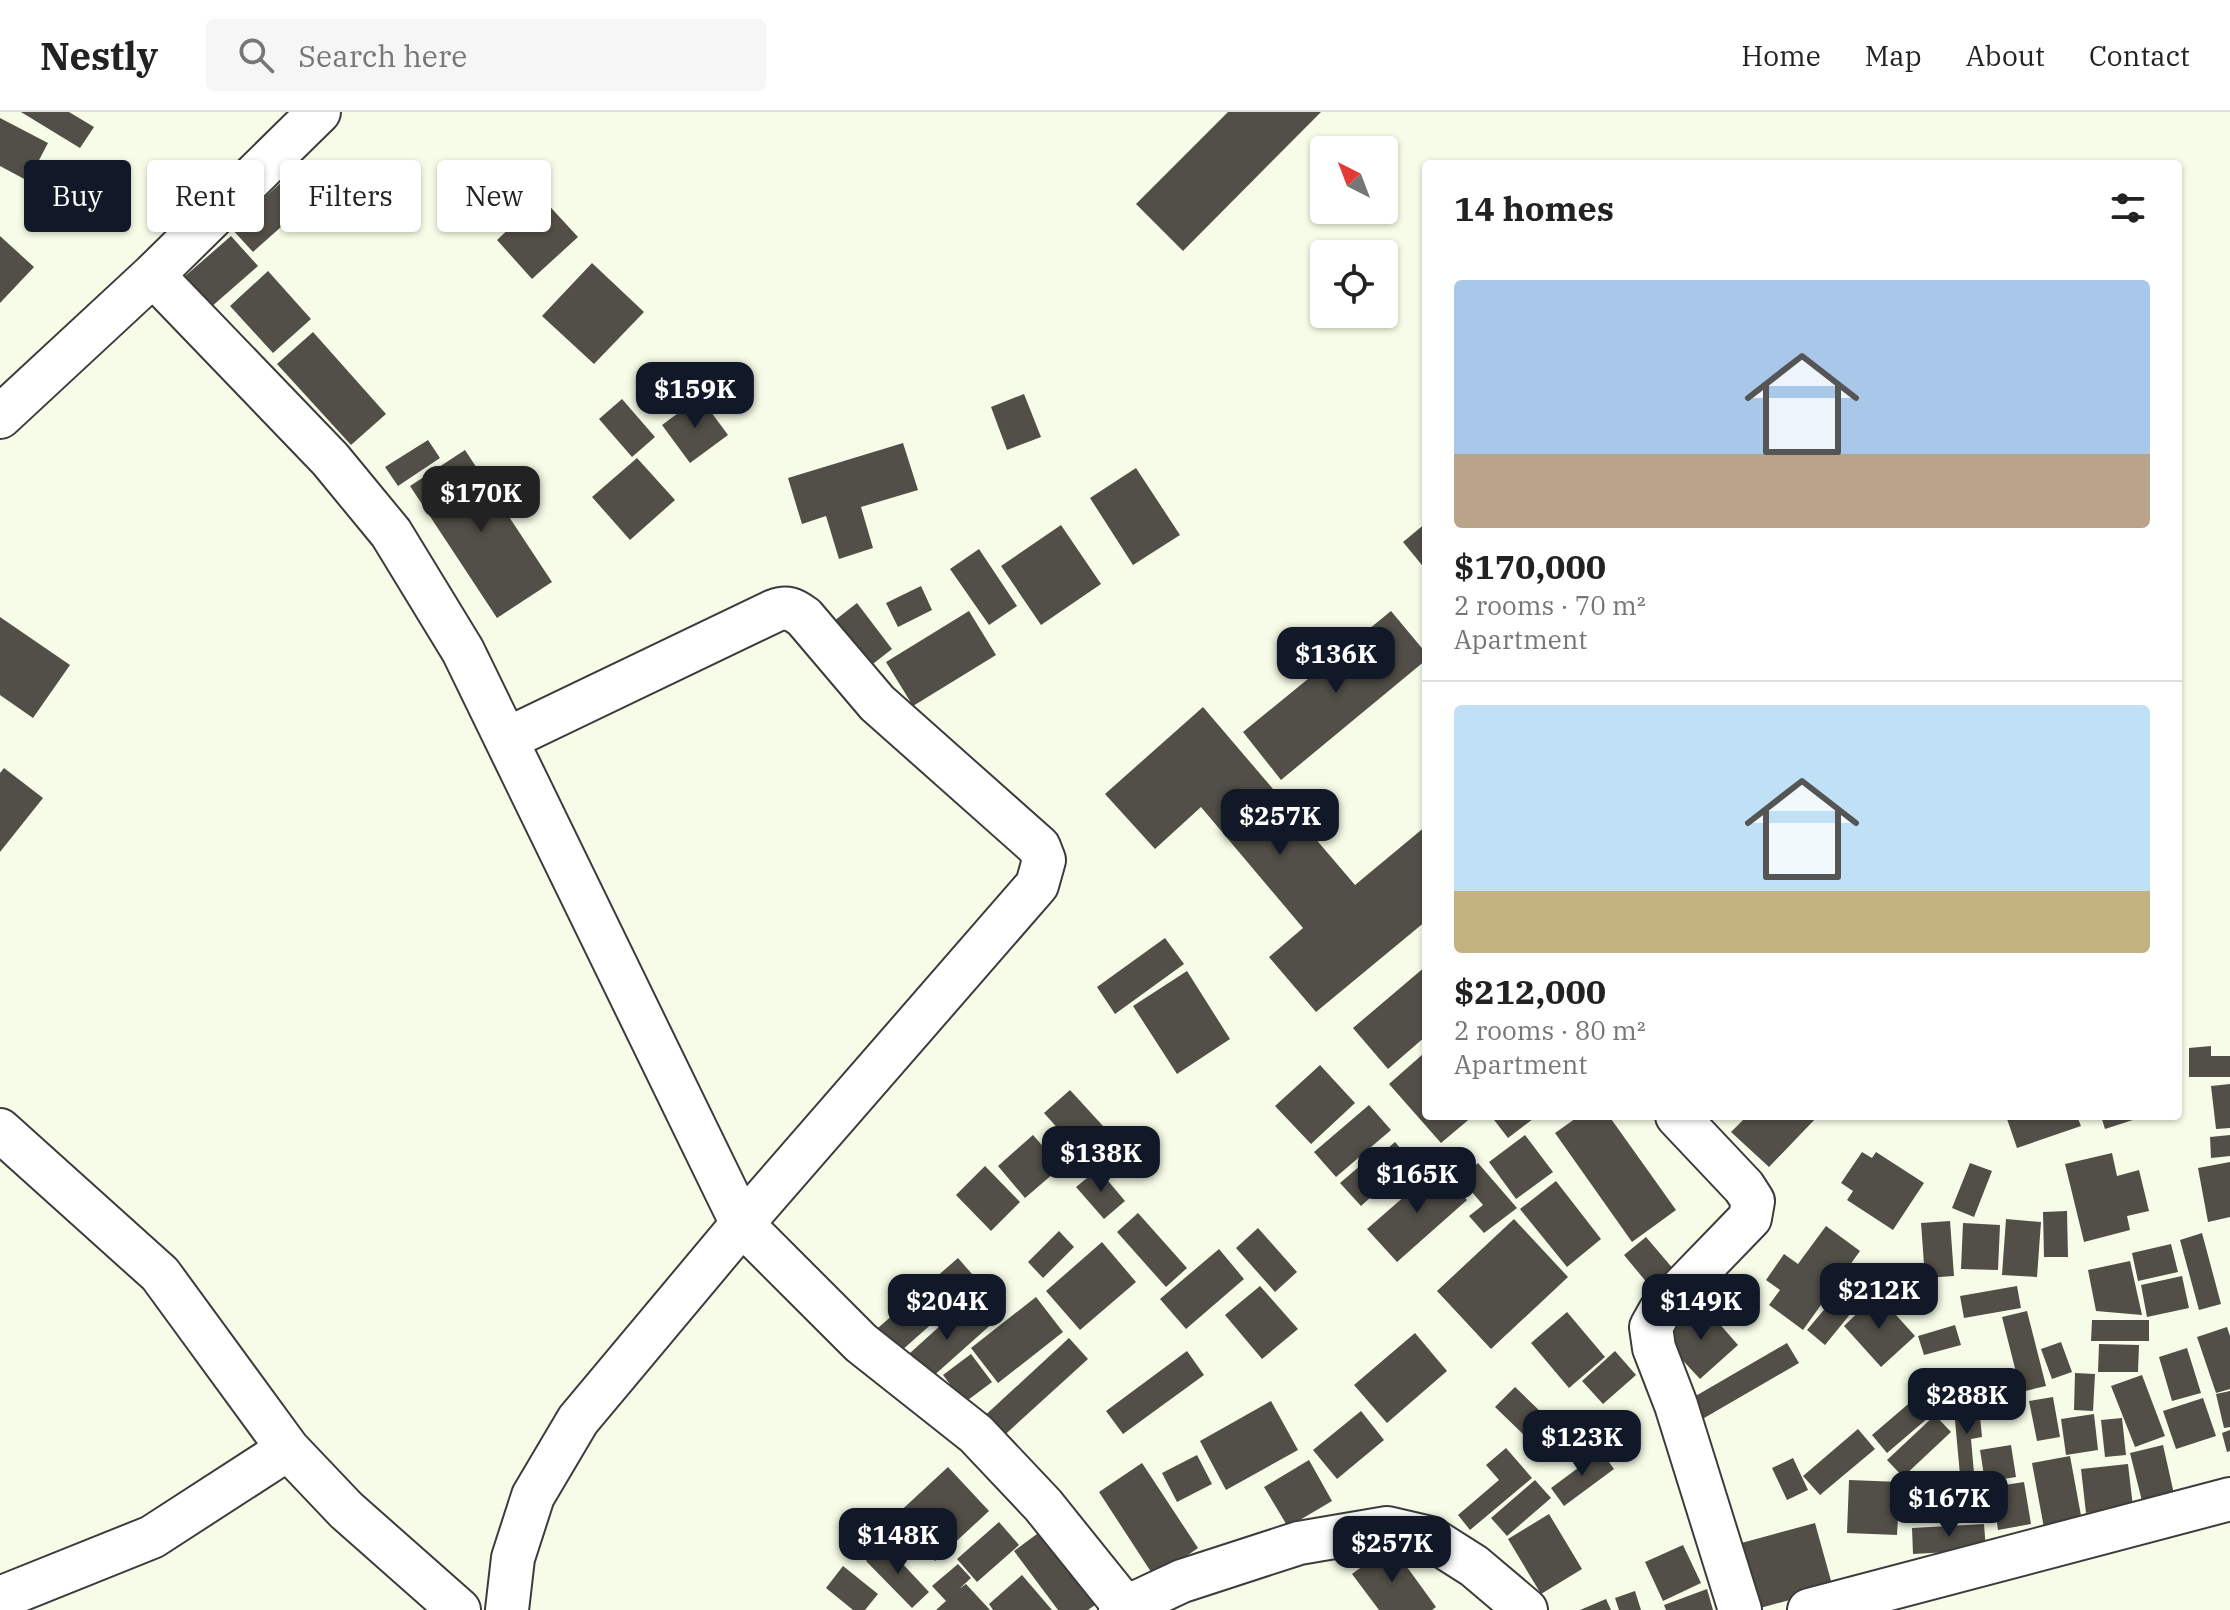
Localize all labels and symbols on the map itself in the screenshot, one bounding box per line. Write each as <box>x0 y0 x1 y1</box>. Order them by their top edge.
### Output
north arrow <box>1310 136 1398 224</box>
pin: $159K <box>639 362 751 430</box>
pin: $170K <box>425 466 537 534</box>
pin: $136K <box>1280 627 1392 695</box>
pin: $257K <box>1224 789 1336 857</box>
pin: $138K <box>1045 1126 1157 1194</box>
pin: $165K <box>1361 1147 1473 1215</box>
pin: $212K <box>1823 1263 1935 1331</box>
pin: $204K <box>891 1274 1003 1342</box>
pin: $149K <box>1645 1274 1757 1342</box>
pin: $288K <box>1911 1368 2023 1436</box>
pin: $123K <box>1526 1410 1638 1478</box>
pin: $167K <box>1893 1471 2005 1539</box>
pin: $148K <box>842 1508 954 1576</box>
pin: $257K <box>1336 1516 1448 1584</box>

